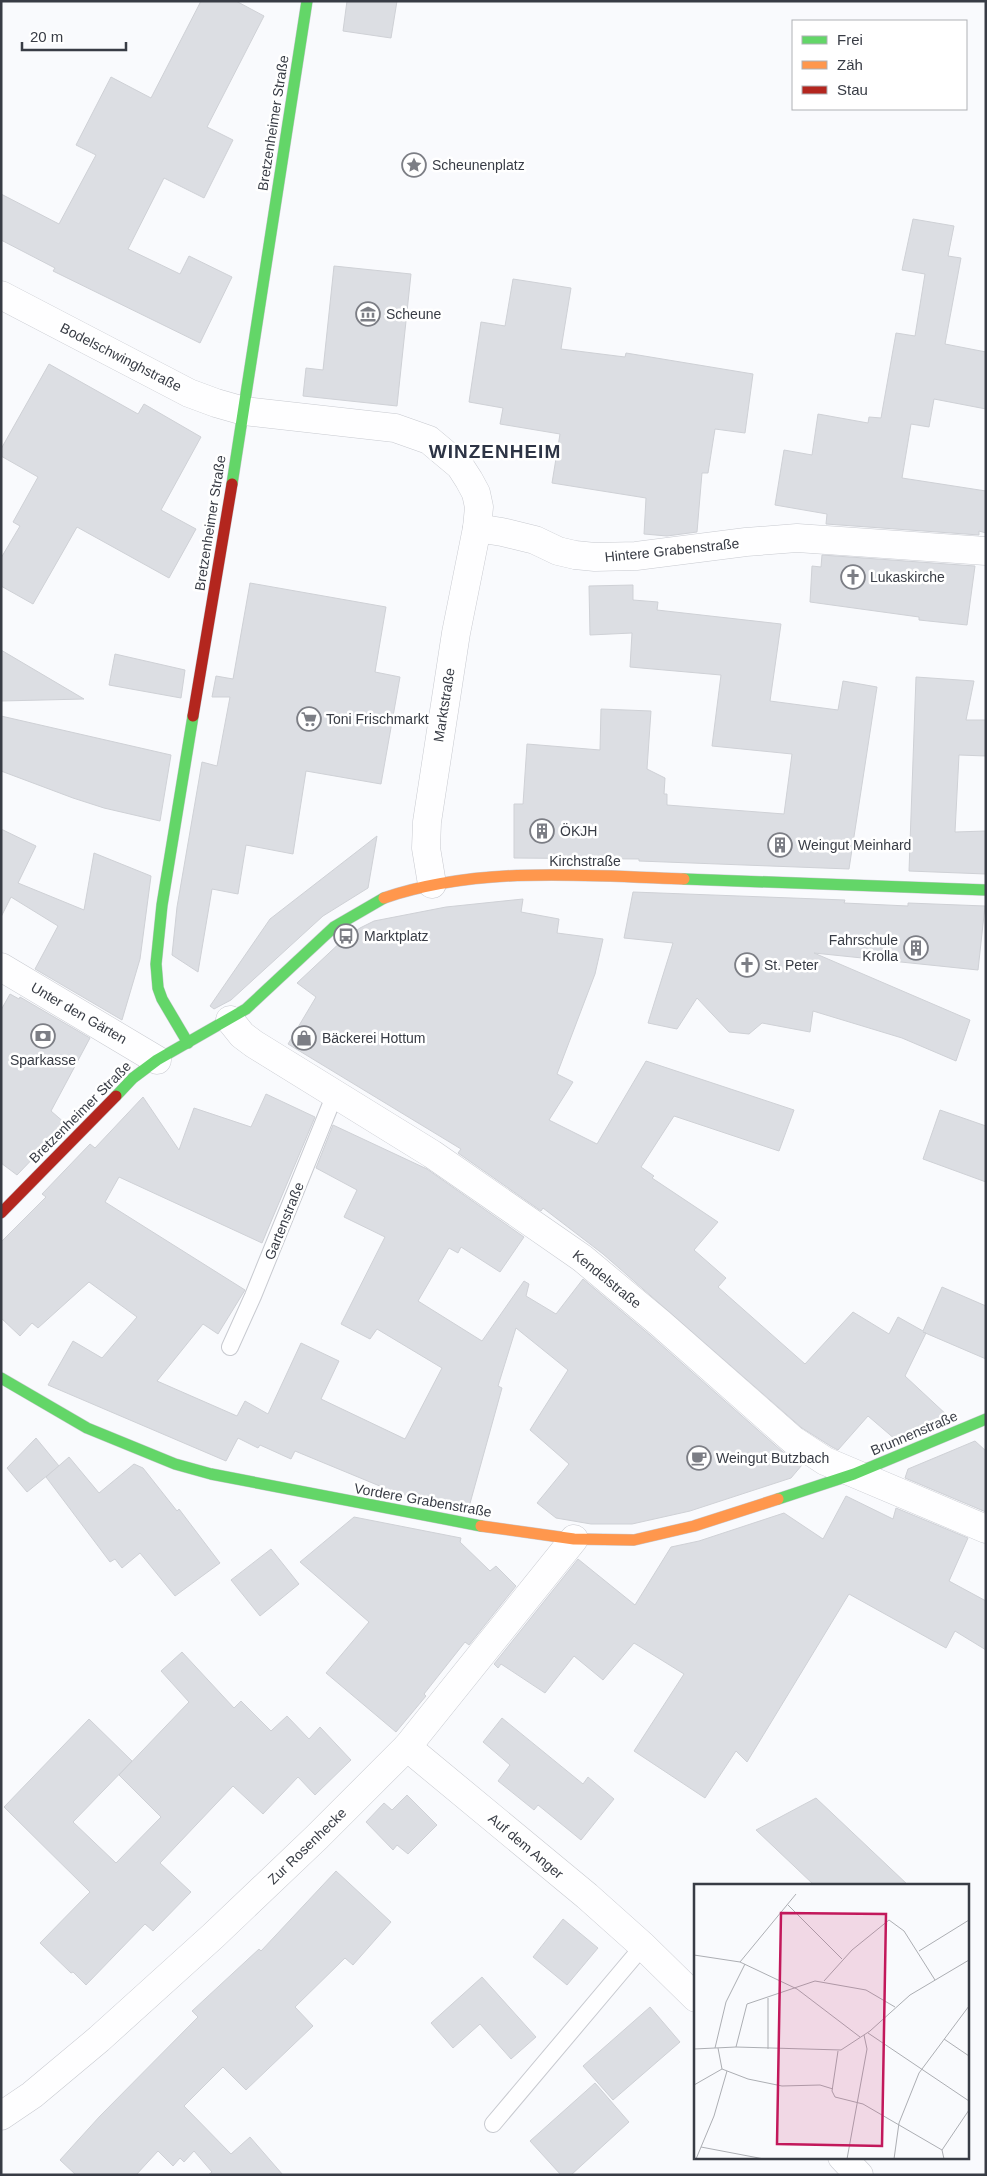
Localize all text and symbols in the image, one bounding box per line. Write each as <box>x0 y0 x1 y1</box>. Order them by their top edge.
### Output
scale bar <box>22 20 126 52</box>
legend <box>792 20 967 110</box>
text: 20 m <box>30 28 63 45</box>
text: Frei <box>837 31 863 48</box>
street label: Bretzenheimer Straße <box>254 54 292 192</box>
text: Zäh <box>837 56 863 73</box>
text: Stau <box>837 81 868 98</box>
place icon: Scheunenplatz <box>401 152 427 178</box>
place label: Scheunenplatz <box>432 157 525 173</box>
museum icon: Scheune <box>355 301 381 327</box>
place label: Scheune <box>386 306 441 322</box>
street label: Bodelschwinghstraße <box>58 319 184 395</box>
district label: WINZENHEIM <box>429 441 561 462</box>
street label: Bretzenheimer Straße <box>191 454 229 592</box>
street label: Hintere Grabenstraße <box>604 535 740 565</box>
church icon: Lukaskirche <box>840 564 866 590</box>
place label: Lukaskirche <box>870 569 945 585</box>
street label: Marktstraße <box>430 667 458 743</box>
supermarket icon: Toni Frischmarkt <box>296 706 322 732</box>
place label: Toni Frischmarkt <box>326 711 429 727</box>
building icon: ÖKJH <box>529 818 555 844</box>
place label: ÖKJH <box>560 822 597 839</box>
building icon: Weingut Meinhard <box>767 832 793 858</box>
place label: Weingut Meinhard <box>798 837 911 853</box>
street label: Kirchstraße <box>549 853 621 869</box>
bus stop icon: Marktplatz <box>333 923 359 949</box>
place label: Marktplatz <box>364 928 429 944</box>
place label: Fahrschule Krolla <box>829 932 898 964</box>
building icon: Fahrschule Krolla <box>903 935 929 961</box>
church icon: St. Peter <box>734 952 760 978</box>
place label: St. Peter <box>764 957 819 973</box>
street label: Unter den Gärten <box>28 979 130 1047</box>
bank icon: Sparkasse <box>30 1023 56 1049</box>
shop icon: Bäckerei Hottum <box>291 1025 317 1051</box>
place label: Bäckerei Hottum <box>322 1030 425 1046</box>
place label: Sparkasse <box>10 1052 76 1068</box>
street label: Bretzenheimer Straße <box>26 1058 134 1166</box>
street label: Gartenstraße <box>261 1180 307 1262</box>
street label: Kendelstraße <box>570 1247 645 1312</box>
street label: Brunnenstraße <box>868 1407 960 1458</box>
cafe icon: Weingut Butzbach <box>686 1445 712 1471</box>
place label: Weingut Butzbach <box>716 1450 829 1466</box>
street label: Vordere Grabenstraße <box>353 1480 493 1520</box>
street label: Zur Rosenhecke <box>264 1804 350 1887</box>
street label: Auf dem Anger <box>485 1810 567 1882</box>
inset map <box>694 1884 970 2158</box>

